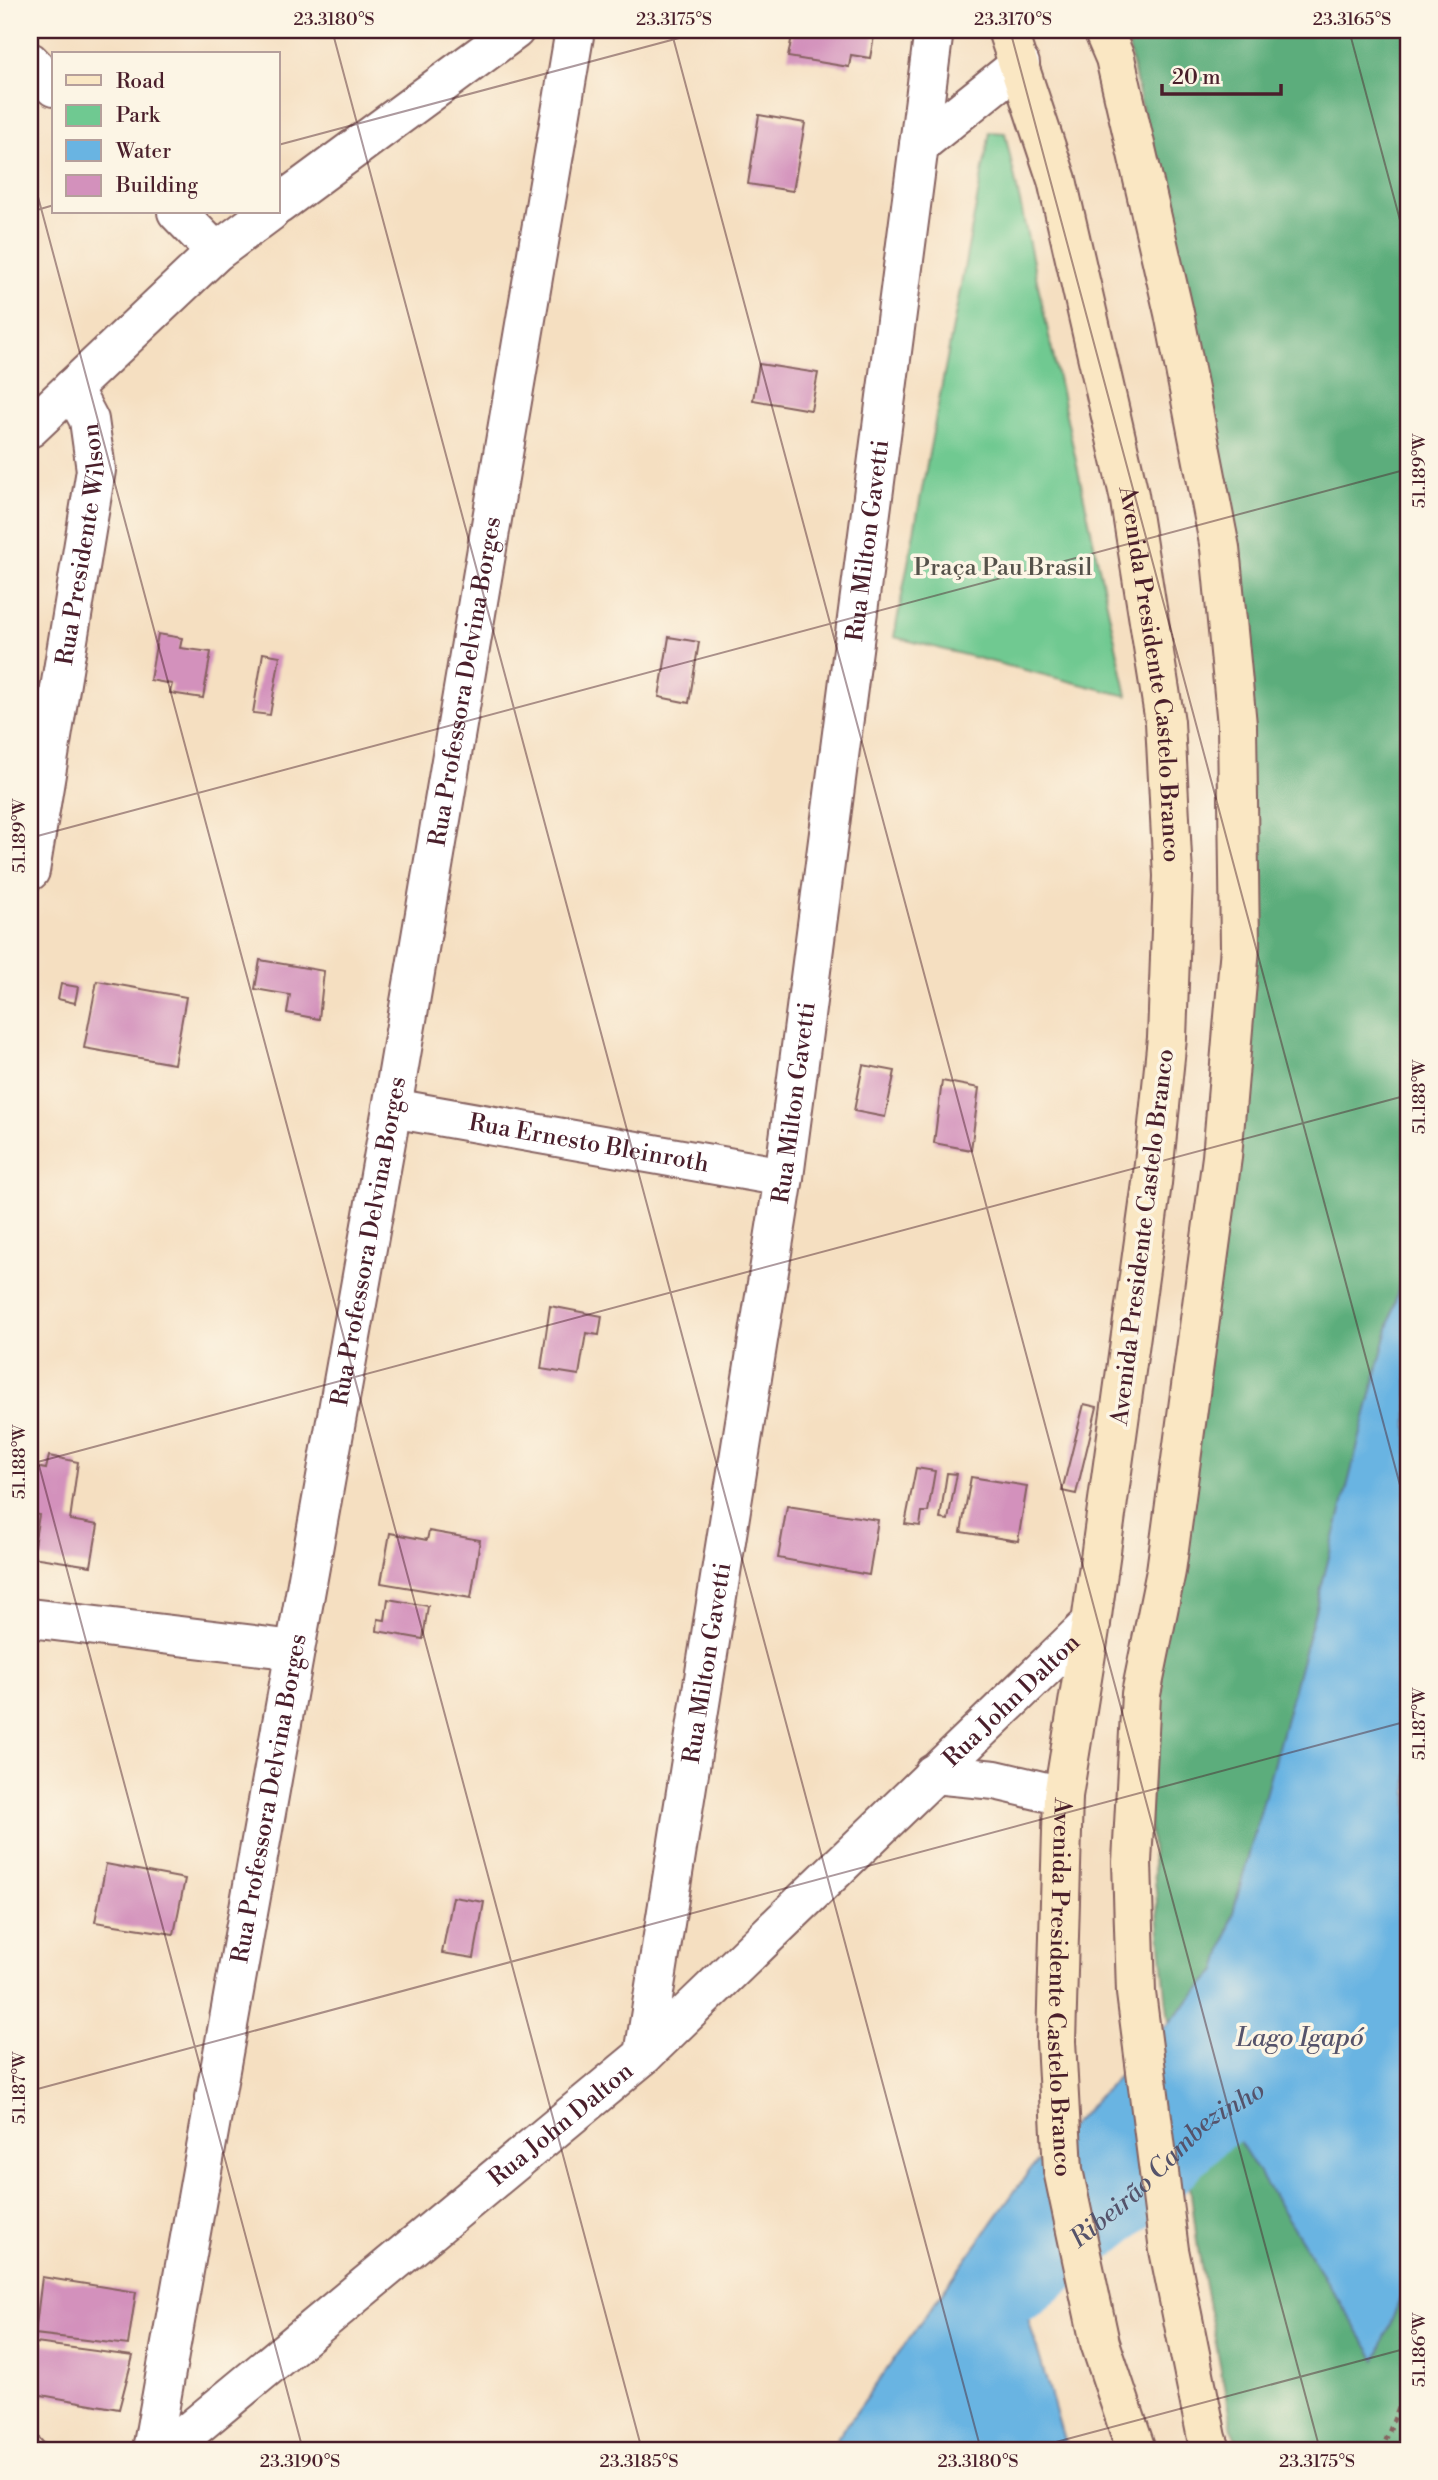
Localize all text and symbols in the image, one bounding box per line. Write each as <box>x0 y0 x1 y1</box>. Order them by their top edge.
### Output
text: 23.3180°S <box>294 8 375 31</box>
text: 23.3175°S <box>636 8 712 31</box>
text: 23.3170°S <box>974 8 1052 31</box>
text: 23.3165°S <box>1313 8 1391 31</box>
legend <box>52 52 280 214</box>
scale bar <box>1162 52 1280 96</box>
text: 20 m <box>1172 65 1221 91</box>
text: Road <box>116 69 165 95</box>
text: Park <box>116 103 161 129</box>
text: Water <box>115 139 171 165</box>
text: Building <box>115 173 198 199</box>
street label: Rua Presidente Wilson <box>50 421 112 668</box>
text: 51.189°W <box>1408 433 1431 508</box>
street label: Rua Milton Gavetti <box>840 438 896 643</box>
street label: Avenida Presidente Castelo Branco <box>1111 482 1186 863</box>
street label: Rua Professora Delvina Borges <box>423 514 508 849</box>
park label: Praça Pau Brasil <box>914 553 1092 583</box>
text: 51.189°W <box>8 798 31 873</box>
street label: Rua Milton Gavetti <box>766 1000 823 1206</box>
street label: Avenida Presidente Castelo Branco <box>1105 1047 1181 1428</box>
text: 51.188°W <box>1408 1059 1431 1134</box>
street label: Rua Professora Delvina Borges <box>325 1074 413 1408</box>
street label: Rua Ernesto Bleinroth <box>466 1108 711 1180</box>
text: 51.188°W <box>8 1424 31 1499</box>
street label: Rua Milton Gavetti <box>677 1560 738 1766</box>
street label: Rua John Dalton <box>937 1628 1087 1774</box>
street label: Rua Professora Delvina Borges <box>225 1631 314 1966</box>
text: 51.187°W <box>1408 1687 1431 1760</box>
street label: Avenida Presidente Castelo Branco <box>1040 1796 1077 2178</box>
water label: Lago Igapó <box>1235 2022 1365 2054</box>
text: 51.187°W <box>8 2051 31 2124</box>
street label: Rua John Dalton <box>483 2056 640 2193</box>
water label: Ribeirão Cambezinho <box>1063 2074 1271 2256</box>
text: 51.186°W <box>1408 2312 1431 2387</box>
text: 23.3190°S <box>260 2450 340 2473</box>
text: 23.3185°S <box>600 2450 678 2473</box>
text: 23.3180°S <box>938 2450 1019 2473</box>
text: 23.3175°S <box>1279 2450 1355 2473</box>

